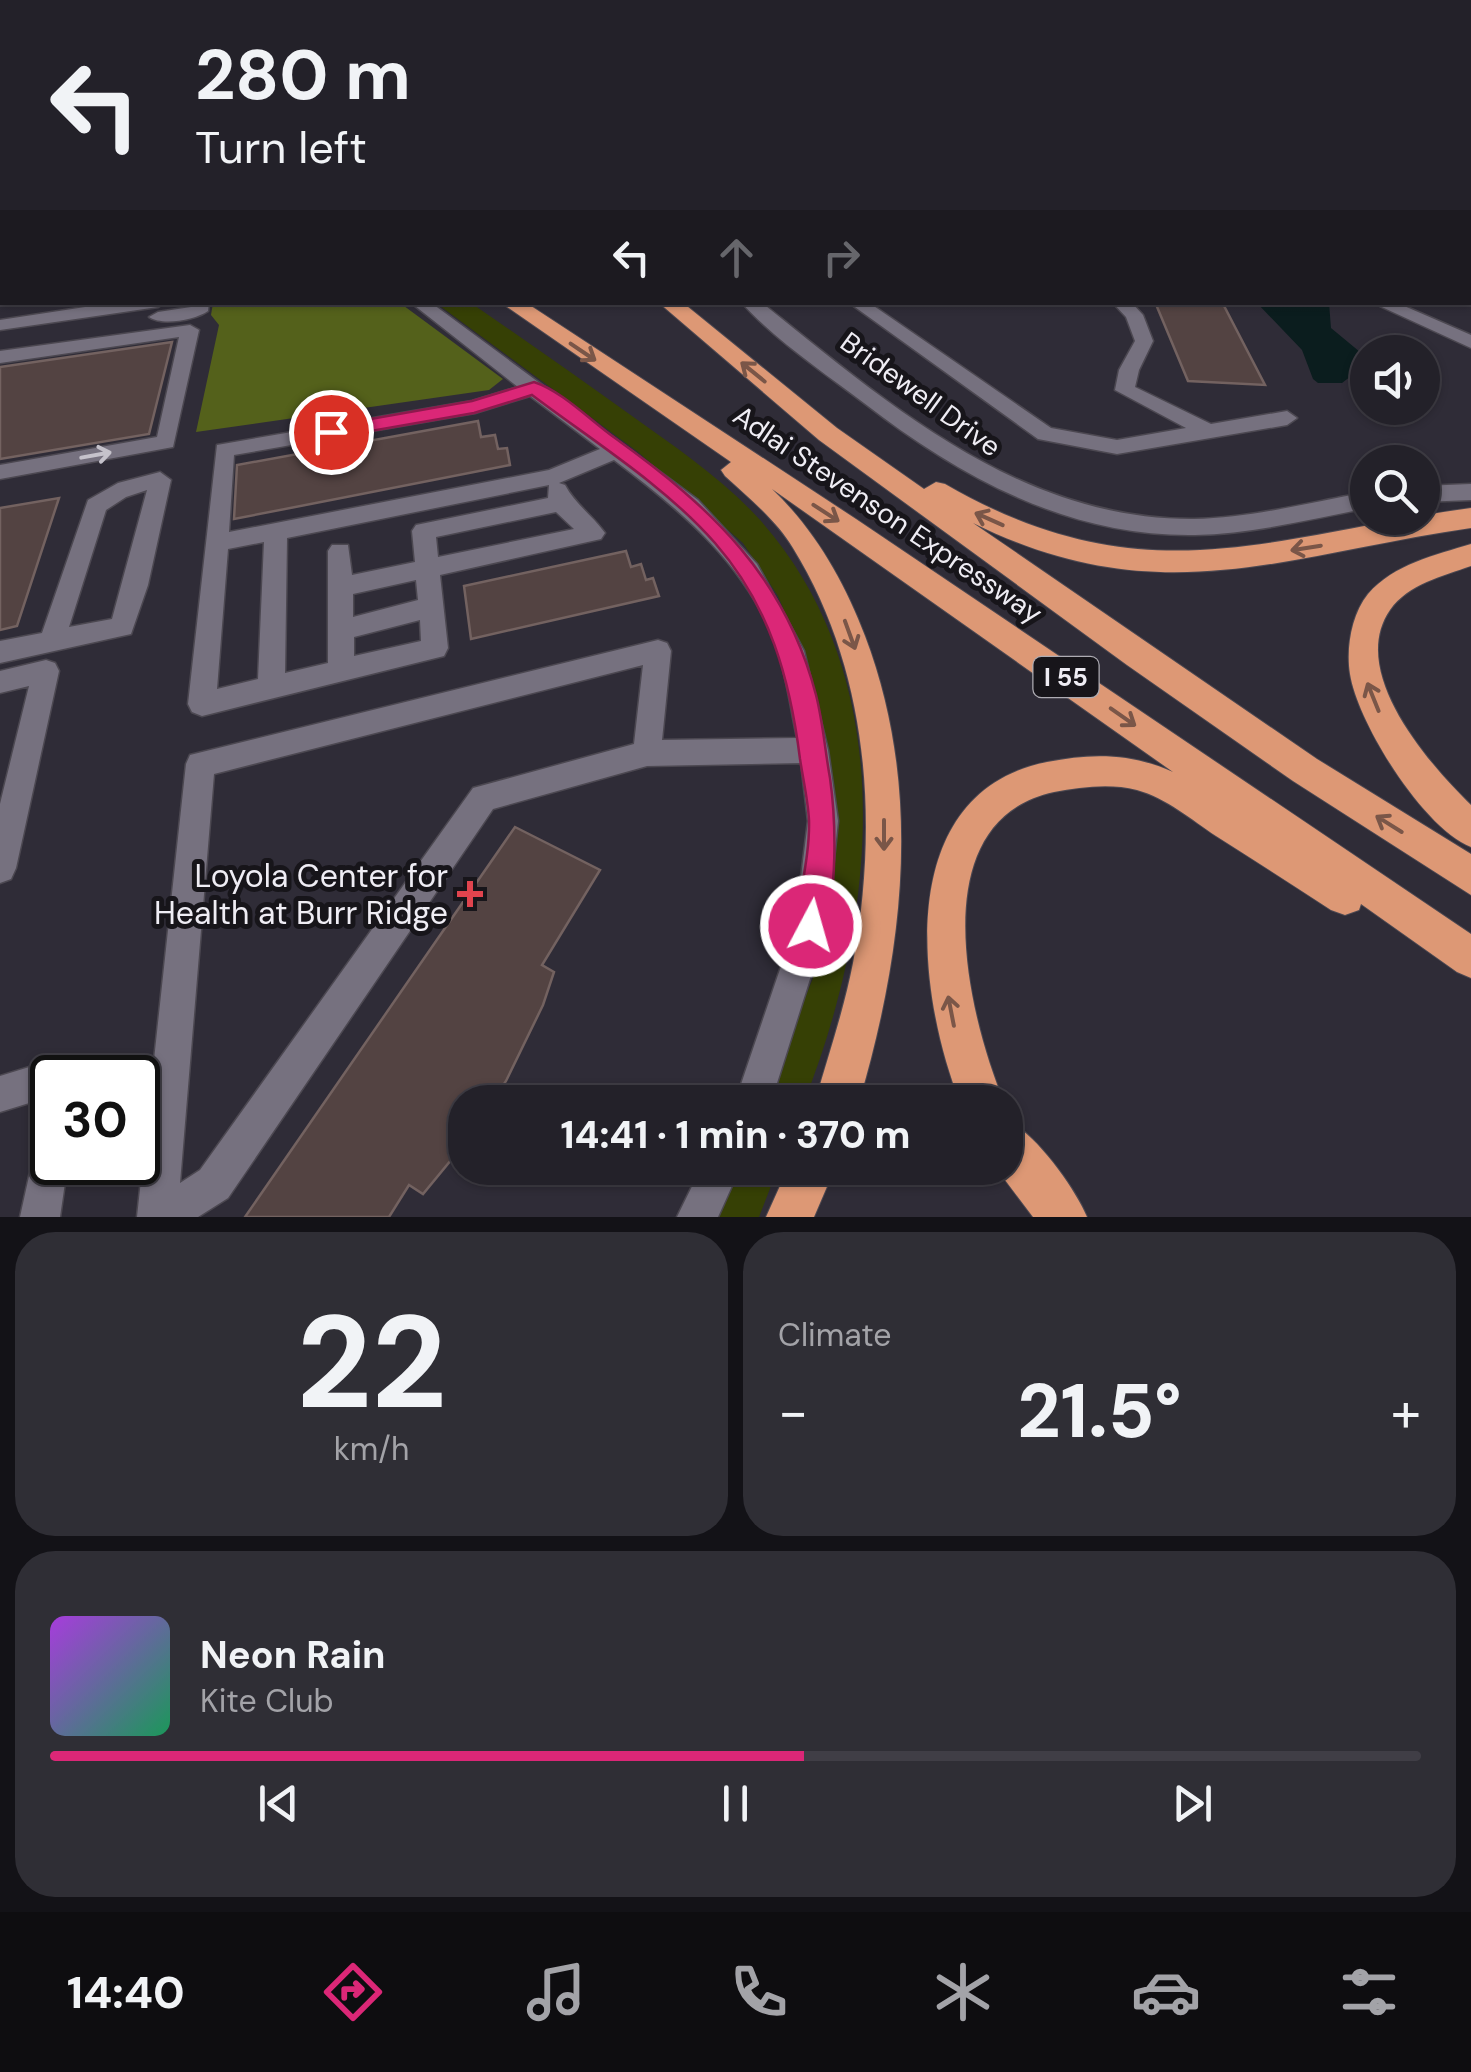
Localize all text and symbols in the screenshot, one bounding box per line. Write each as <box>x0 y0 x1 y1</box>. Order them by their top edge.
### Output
text: 280 m <box>195 30 411 121</box>
icon: left <box>30 40 160 170</box>
text: Turn left <box>195 118 367 177</box>
icon: left <box>604 230 659 285</box>
icon: ahead <box>709 230 764 285</box>
icon: right <box>814 230 869 285</box>
street label: Bridewell Drive <box>833 324 1008 465</box>
map controls <box>1350 335 1440 535</box>
button: sound <box>1350 335 1440 425</box>
one-way arrow <box>569 341 597 362</box>
one-way arrow <box>740 362 766 384</box>
pin <box>289 390 374 475</box>
street label: Adlai Stevenson Expressway <box>726 397 1049 632</box>
icon: arrive <box>304 405 359 460</box>
one-way arrow <box>79 444 111 463</box>
button: search <box>1350 445 1440 535</box>
one-way arrow <box>812 502 840 523</box>
one-way arrow <box>974 509 1005 527</box>
one-way arrow <box>1291 539 1323 558</box>
one-way arrow <box>842 619 860 650</box>
road number: I 55 <box>1034 657 1098 697</box>
one-way arrow <box>1363 682 1381 713</box>
one-way arrow <box>1108 706 1136 727</box>
one-way arrow <box>1375 813 1404 834</box>
one-way arrow <box>874 818 894 850</box>
place label: Loyola Center for Health at Burr Ridge <box>154 855 448 934</box>
position arrow <box>759 874 863 978</box>
marker: Loyola Center for Health at Burr Ridge <box>457 881 483 907</box>
one-way arrow <box>940 996 959 1028</box>
speed limit sign: 30 <box>30 1055 160 1185</box>
text: 14:41 · 1 min · 370 m <box>560 1110 911 1160</box>
text: 22 <box>296 1278 447 1447</box>
text: Climate <box>778 1314 892 1356</box>
text: 21.5° <box>1017 1363 1182 1460</box>
text: − <box>778 1376 808 1448</box>
text: + <box>1391 1376 1421 1448</box>
text: km/h <box>334 1428 409 1470</box>
text: Neon Rain <box>200 1630 385 1680</box>
text: Kite Club <box>200 1680 334 1722</box>
icon: previous <box>251 1776 306 1831</box>
icon: pause <box>708 1776 763 1831</box>
icon: next <box>1165 1776 1220 1831</box>
icon: directions <box>318 1957 388 2027</box>
icon: music <box>521 1957 591 2027</box>
icon: phone <box>724 1957 794 2027</box>
icon: climate <box>928 1957 998 2027</box>
icon: car <box>1131 1957 1201 2027</box>
icon: filters <box>1334 1957 1404 2027</box>
text: 14:40 <box>67 1963 185 2022</box>

